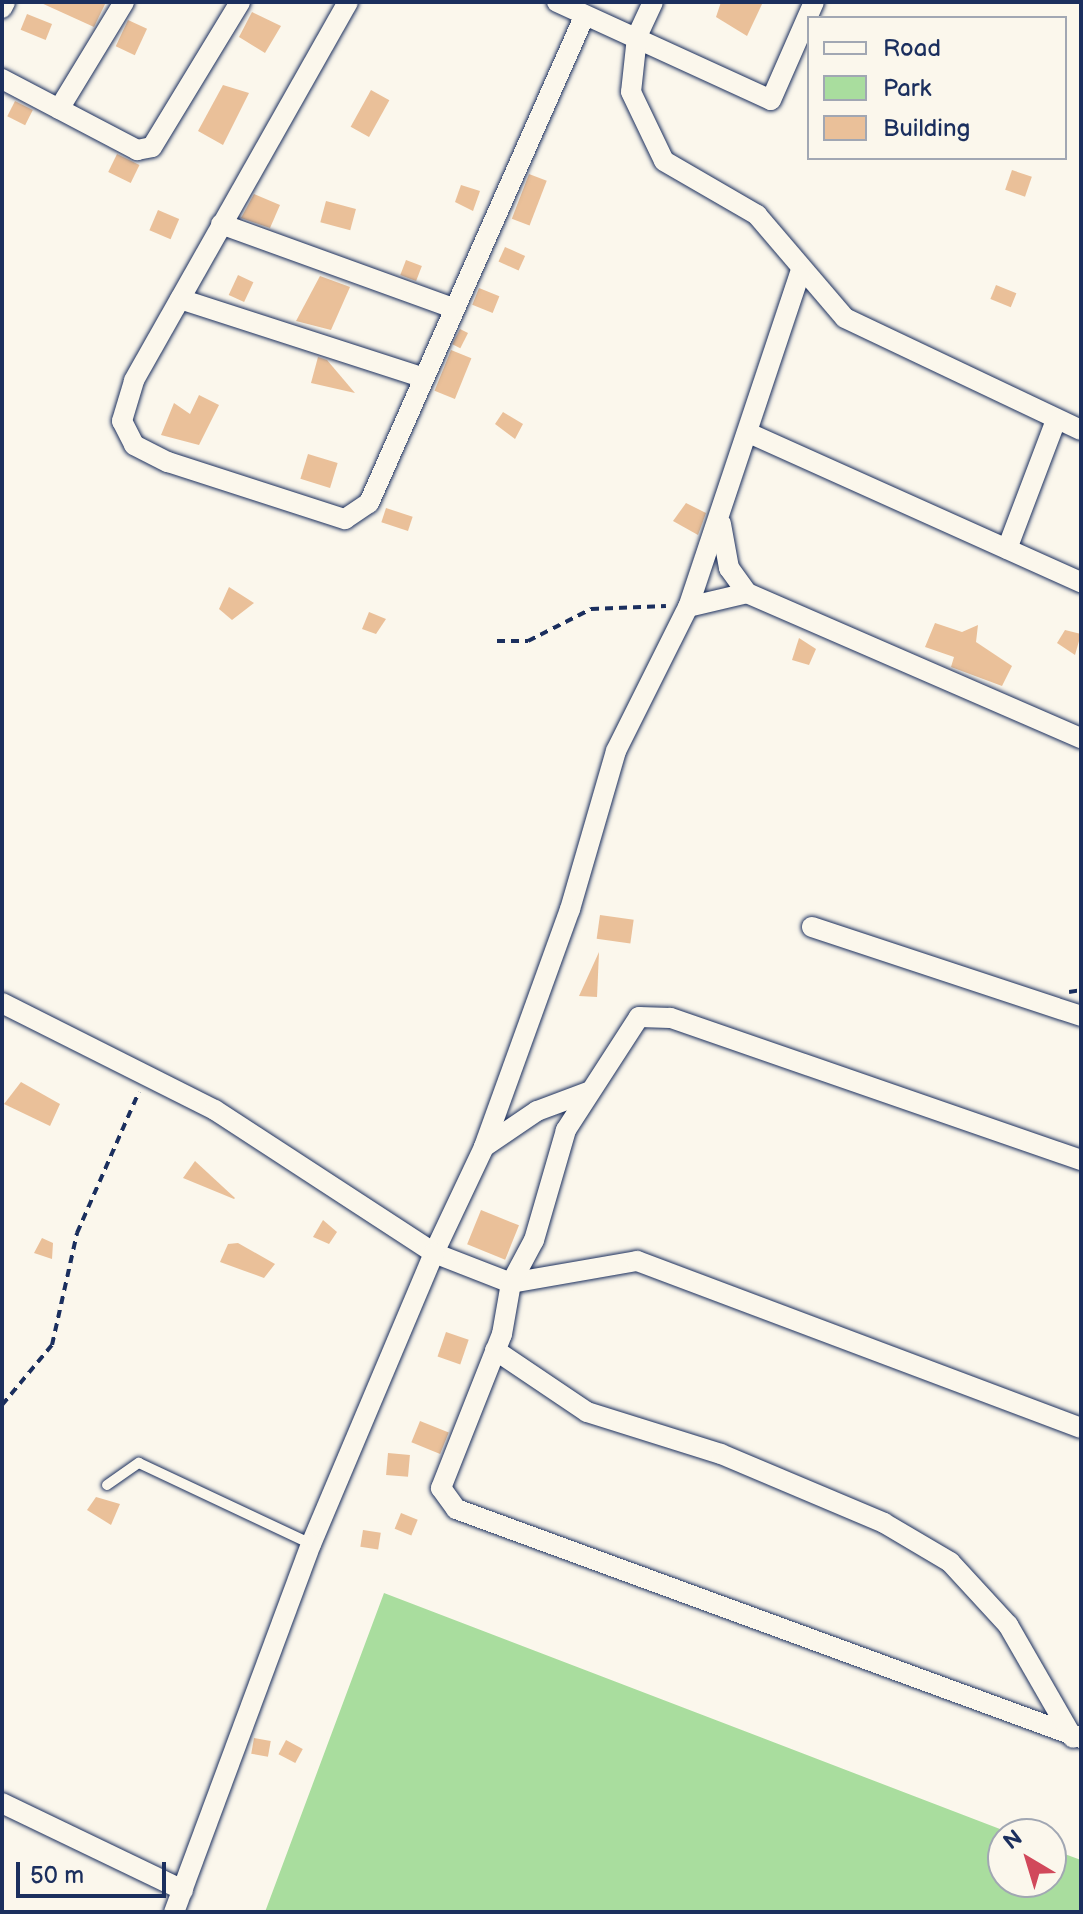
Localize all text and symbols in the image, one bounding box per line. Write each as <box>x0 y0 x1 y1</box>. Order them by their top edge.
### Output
legend <box>807 16 1067 160</box>
text: Road <box>883 34 941 63</box>
text: Park <box>883 74 931 103</box>
text: Building <box>883 114 970 143</box>
north arrow <box>987 1818 1067 1898</box>
text: N <box>998 1825 1028 1856</box>
scale bar <box>20 1846 170 1896</box>
text: 50 m <box>30 1861 84 1890</box>

